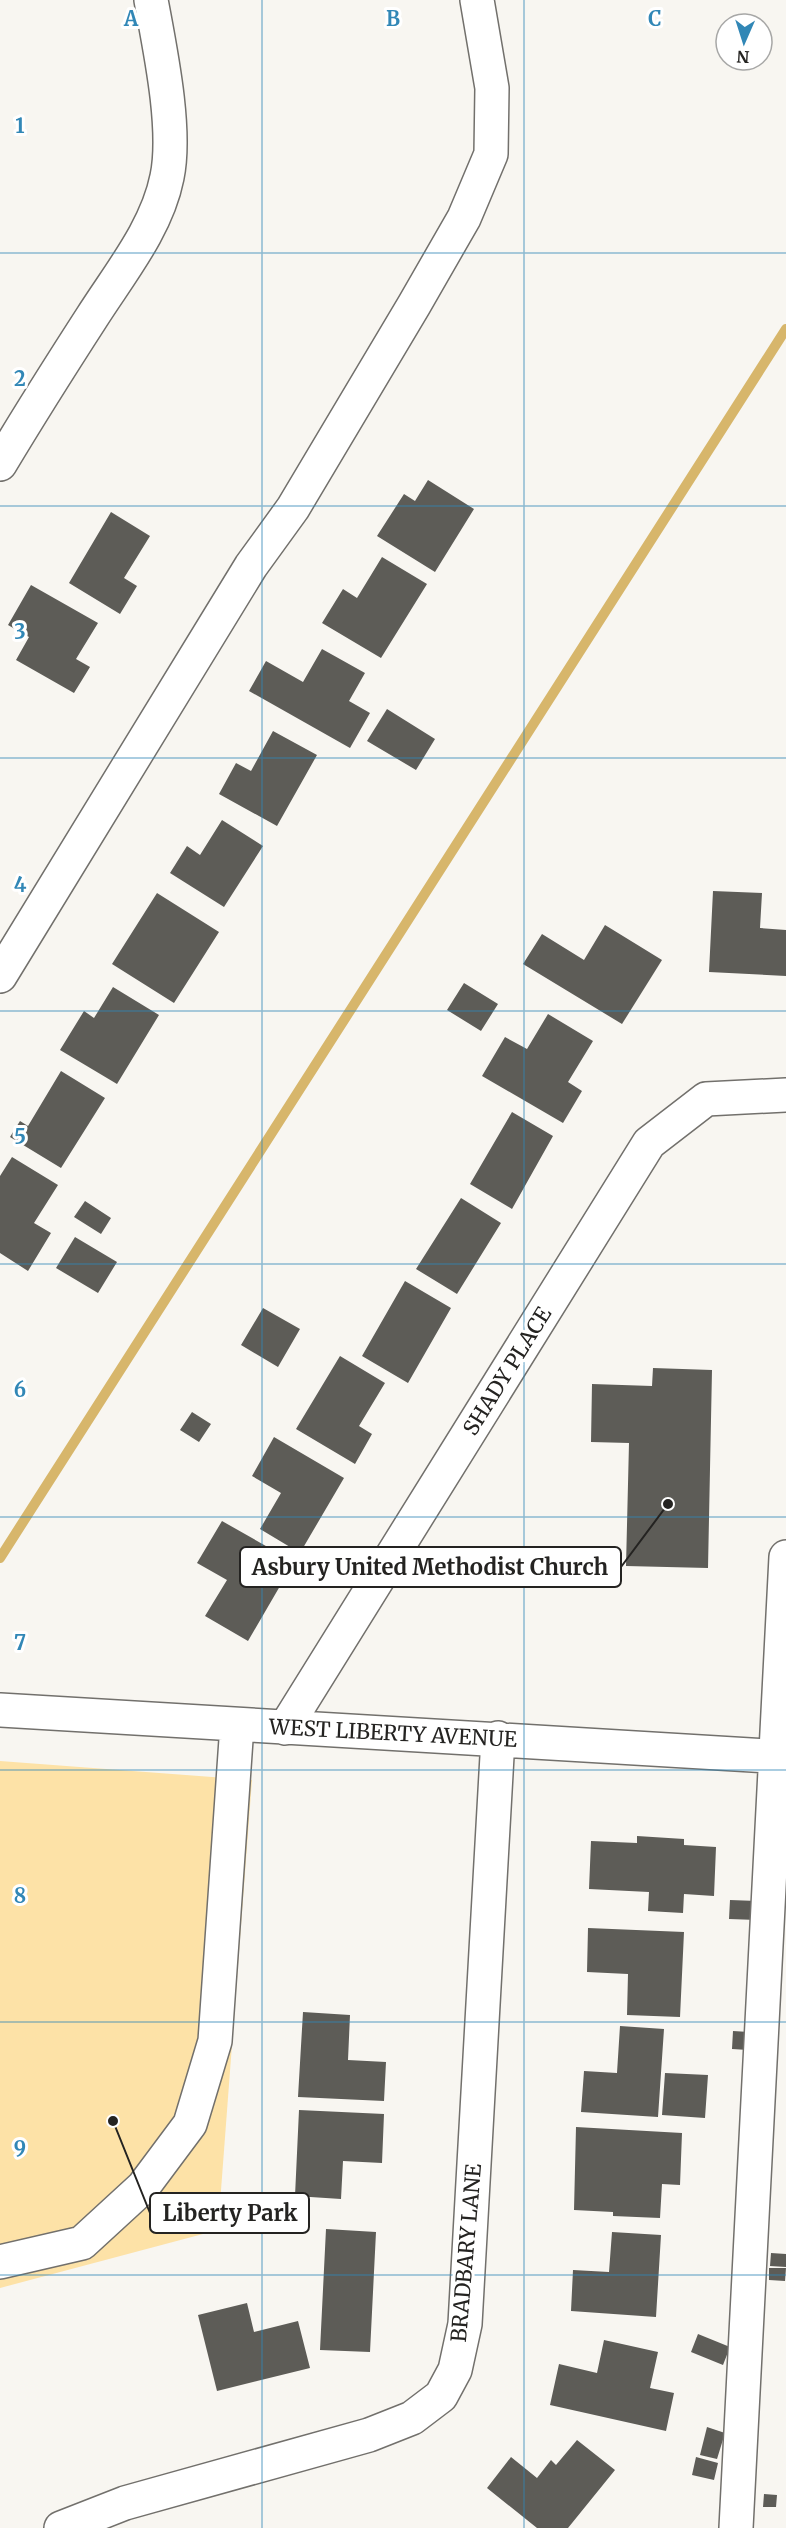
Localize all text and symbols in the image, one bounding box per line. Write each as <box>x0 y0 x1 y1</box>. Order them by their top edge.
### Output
text: A <box>123 6 139 31</box>
text: B <box>386 6 400 31</box>
text: C <box>648 6 662 31</box>
north arrow <box>714 12 774 72</box>
text: N <box>736 47 750 67</box>
text: 1 <box>15 113 25 138</box>
text: 2 <box>14 366 26 391</box>
text: 3 <box>14 619 26 644</box>
text: 4 <box>14 872 27 897</box>
text: 5 <box>14 1124 26 1149</box>
street label: SHADY PLACE <box>457 1301 557 1440</box>
text: 6 <box>14 1377 26 1402</box>
callout: Asbury United Methodist Church <box>240 1547 621 1587</box>
text: Asbury United Methodist Church <box>251 1553 608 1581</box>
text: 7 <box>14 1630 26 1655</box>
street label: WEST LIBERTY AVENUE <box>267 1713 518 1753</box>
text: 8 <box>14 1883 26 1908</box>
text: 9 <box>14 2136 26 2161</box>
street label: BRADBARY LANE <box>445 2162 487 2343</box>
callout: Liberty Park <box>150 2193 309 2233</box>
text: Liberty Park <box>163 2199 298 2227</box>

